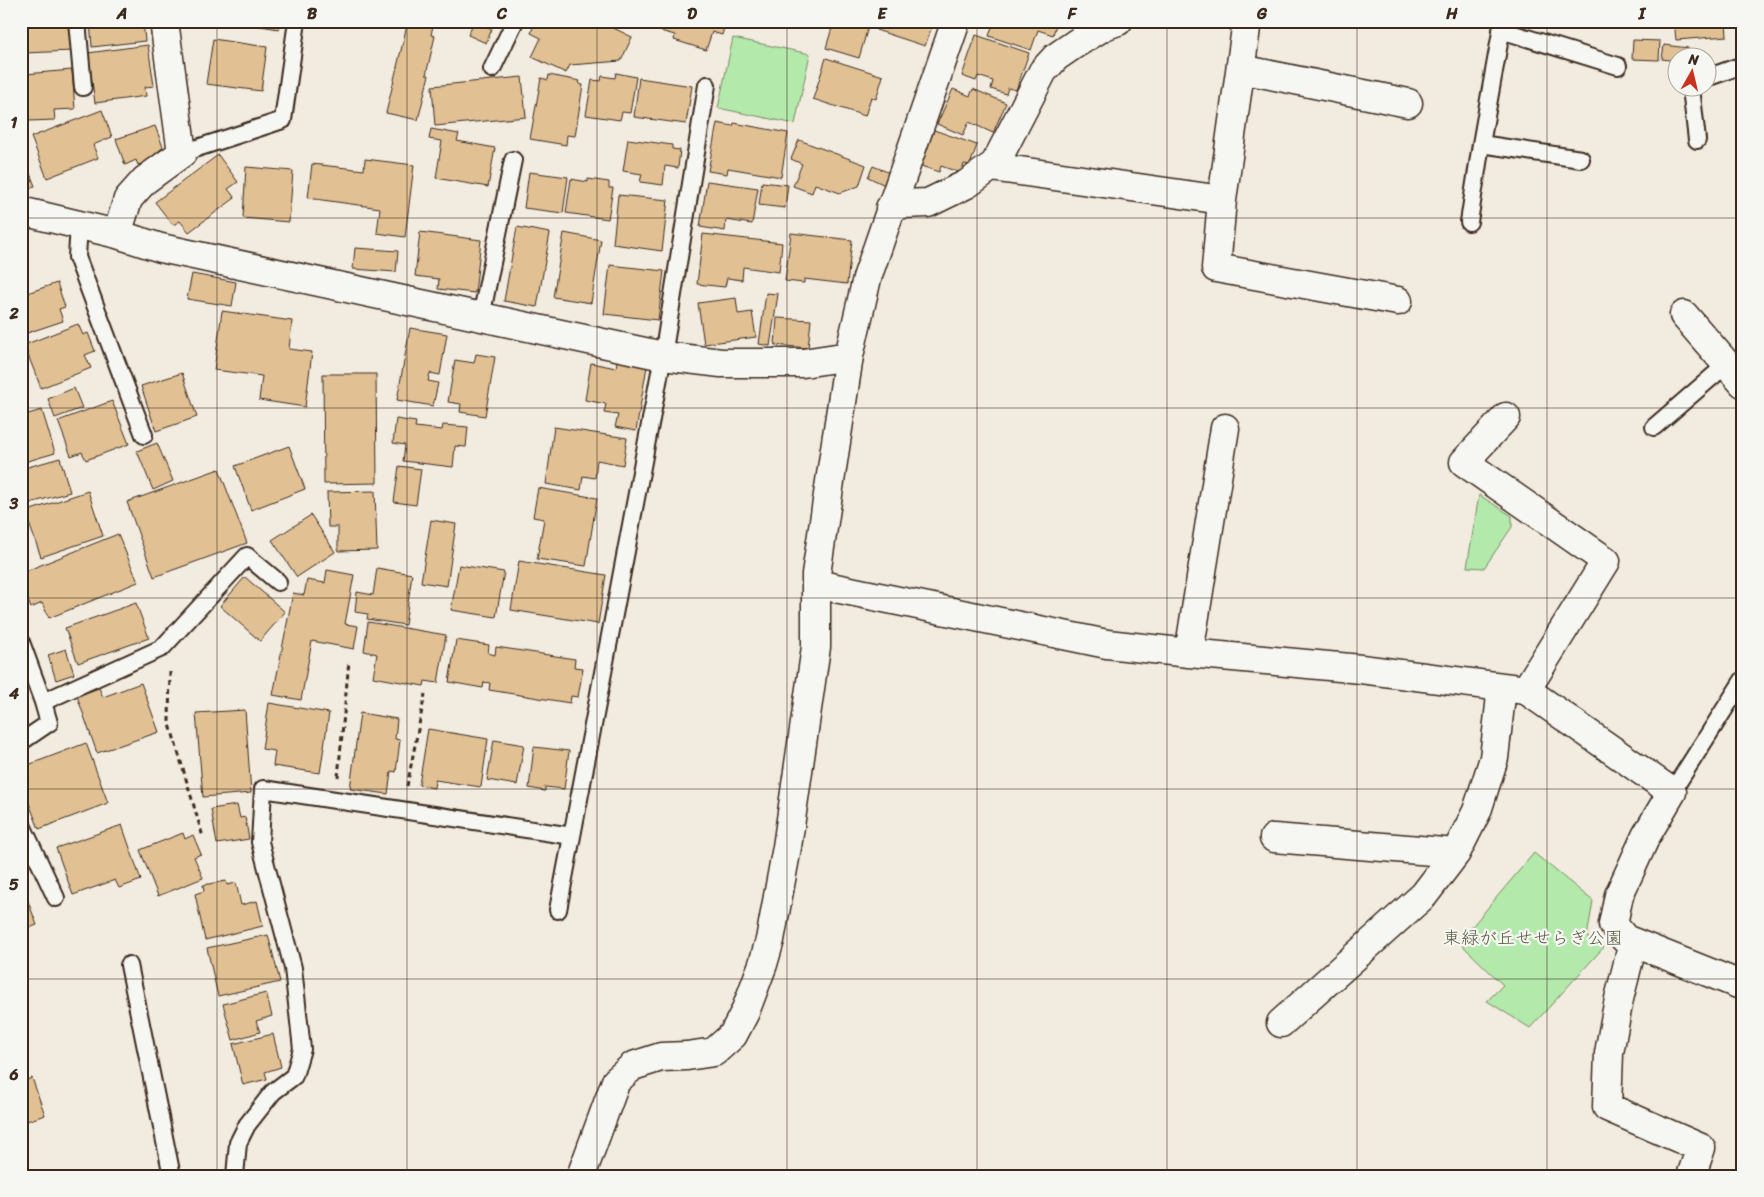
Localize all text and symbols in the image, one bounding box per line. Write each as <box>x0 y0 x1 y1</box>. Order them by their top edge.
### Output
text: A <box>116 0 127 28</box>
text: B <box>307 0 318 28</box>
text: C <box>496 0 508 28</box>
text: D <box>687 0 697 28</box>
text: E <box>878 0 888 28</box>
text: F <box>1067 0 1078 28</box>
text: G <box>1256 0 1268 28</box>
text: H <box>1445 0 1458 28</box>
text: I <box>1638 0 1647 28</box>
text: N <box>1686 46 1701 73</box>
north arrow <box>1666 48 1716 98</box>
text: 1 <box>11 108 18 137</box>
text: 2 <box>8 299 19 328</box>
text: 3 <box>9 489 19 518</box>
text: 4 <box>8 679 19 708</box>
text: 5 <box>9 870 19 899</box>
park label: 東緑が丘せせらぎ公園 <box>1443 922 1623 954</box>
text: 6 <box>8 1060 19 1089</box>

